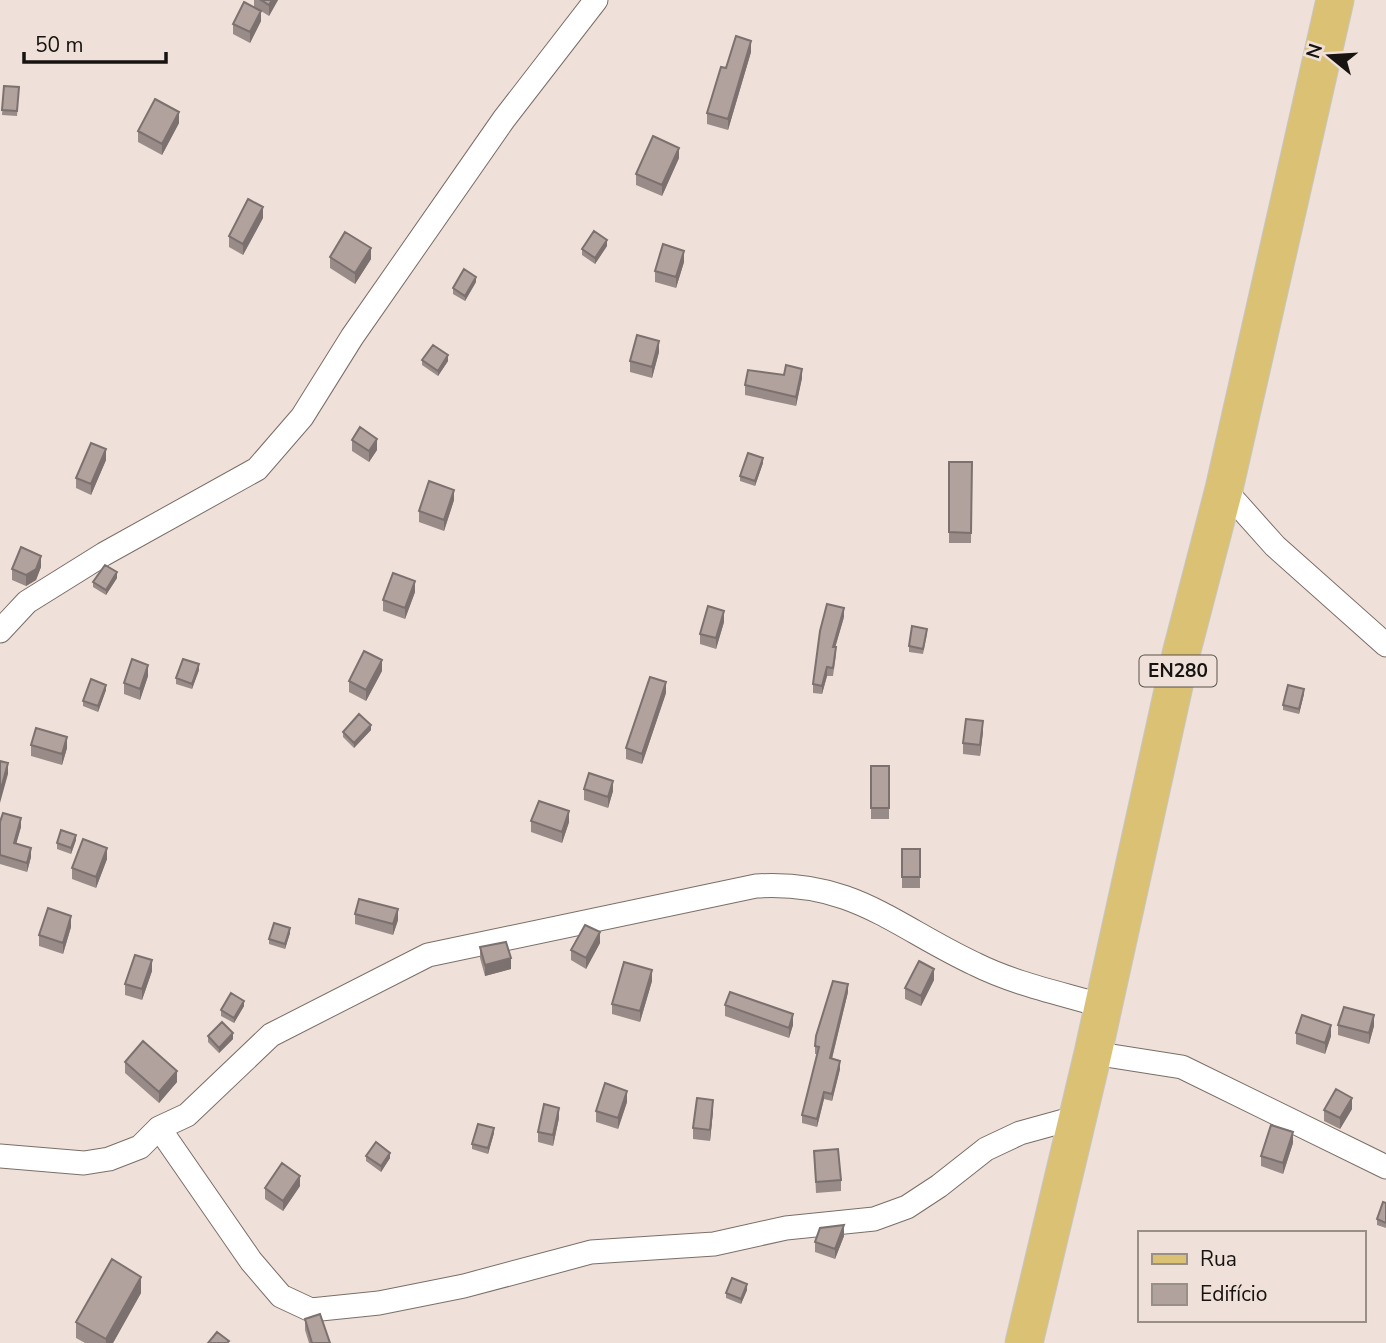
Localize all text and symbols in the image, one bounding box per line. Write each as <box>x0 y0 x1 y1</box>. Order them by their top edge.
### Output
scale bar <box>24 21 166 65</box>
north arrow <box>1295 21 1365 91</box>
text: 50 m <box>35 31 84 59</box>
text: N <box>1300 40 1329 62</box>
road number: EN280 <box>1140 656 1216 686</box>
legend <box>1138 1231 1365 1322</box>
text: Rua <box>1200 1245 1237 1273</box>
text: Edifício <box>1200 1280 1267 1308</box>

